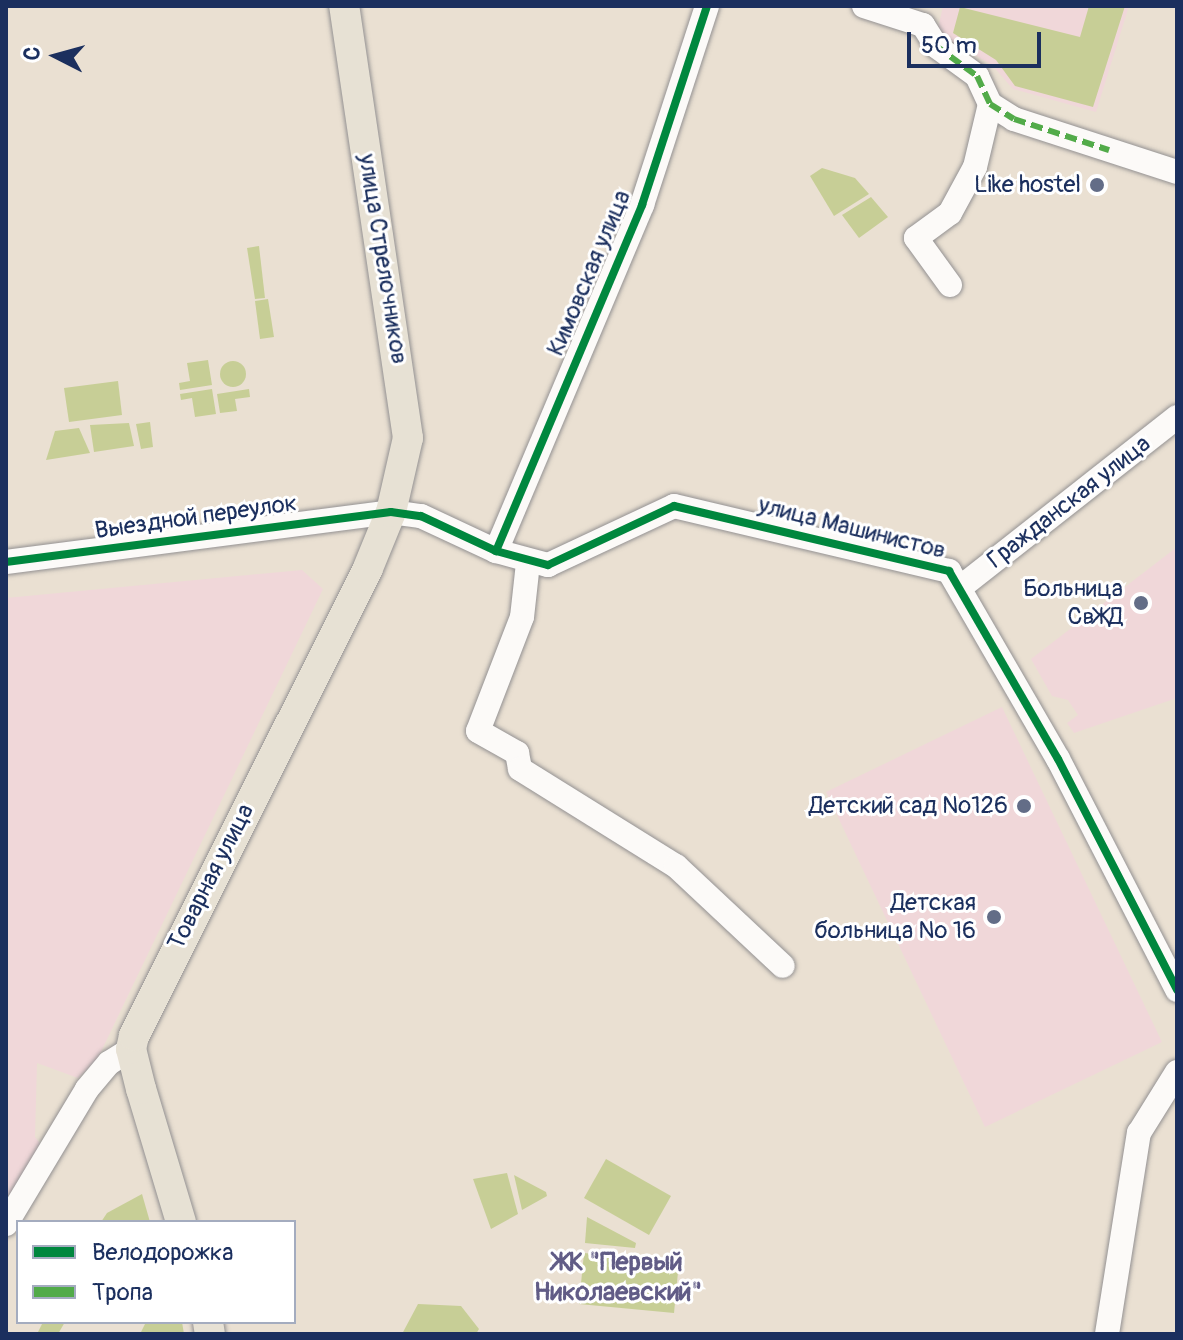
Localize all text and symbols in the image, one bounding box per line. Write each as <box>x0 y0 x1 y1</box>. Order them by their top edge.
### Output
north arrow <box>16 16 96 96</box>
scale bar <box>911 16 1045 66</box>
text: 50 m <box>921 31 977 60</box>
text: С <box>17 45 47 62</box>
street label: улица Стрелочников <box>352 152 414 366</box>
place label: Like hostel <box>974 171 1081 199</box>
marker: Like hostel <box>1088 176 1106 194</box>
street label: Кимовская улица <box>541 186 637 360</box>
street label: Гражданская улица <box>982 429 1156 575</box>
street label: Выездной переулок <box>93 489 299 545</box>
street label: улица Машинистов <box>755 491 949 565</box>
place label: Больница СвЖД <box>1023 575 1123 631</box>
marker: Больница СвЖД <box>1130 592 1152 614</box>
place label: Детский сад №126 <box>809 792 1008 820</box>
marker: Детский сад №126 <box>1015 797 1033 815</box>
street label: Товарная улица <box>162 799 260 955</box>
place label: Детская больница № 16 <box>814 889 976 945</box>
marker: Детская больница № 16 <box>983 906 1005 928</box>
legend <box>16 1220 296 1324</box>
text: Велодорожка <box>92 1238 233 1267</box>
district label: ЖК "Первый Николаевский" <box>534 1247 702 1308</box>
text: Тропа <box>92 1278 153 1307</box>

